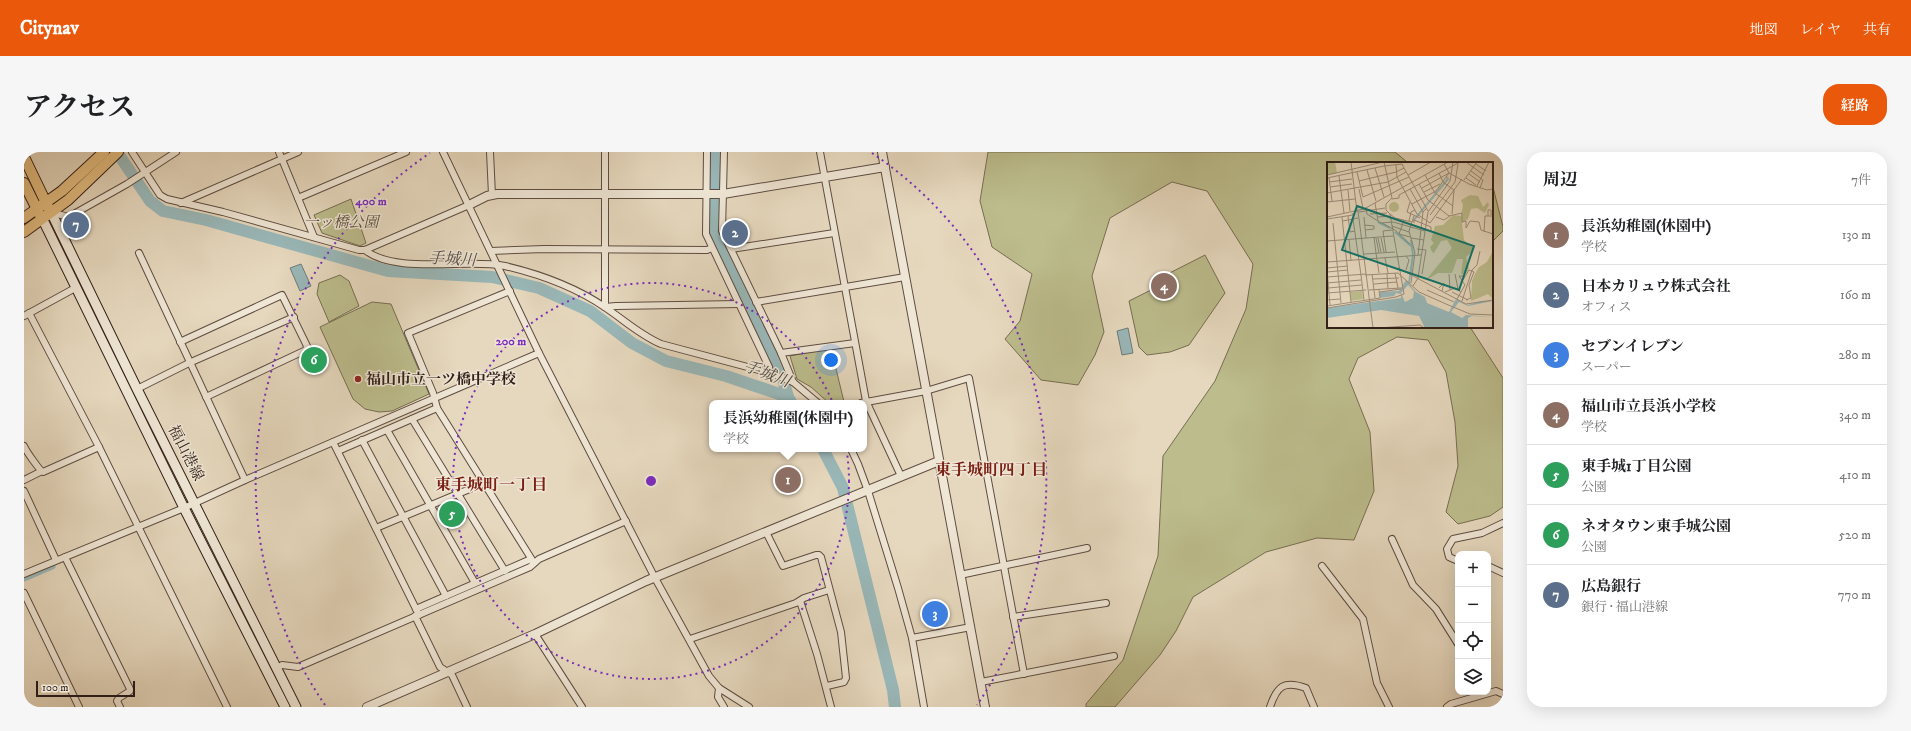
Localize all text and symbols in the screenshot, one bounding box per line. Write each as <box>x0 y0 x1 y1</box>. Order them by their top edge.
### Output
text: Citynav <box>20 17 79 40</box>
text: 地図 <box>1750 21 1778 39</box>
text: レイヤ <box>1800 21 1841 39</box>
text: 共有 <box>1863 21 1891 39</box>
button: 経路 <box>1823 84 1887 125</box>
text: アクセス <box>24 90 135 125</box>
inset map <box>1327 162 1493 328</box>
text: 周辺 <box>1543 169 1577 191</box>
text: 7件 <box>1851 172 1871 188</box>
text: 400 m <box>354 194 387 209</box>
pin: 7 <box>63 210 89 240</box>
park label: 一ッ橋公園 <box>303 213 381 232</box>
text: 長浜幼稚園(休園中) <box>1581 217 1711 236</box>
pin: 2 <box>722 218 748 248</box>
text: 1 <box>1554 227 1558 243</box>
text: 130 m <box>1842 227 1871 243</box>
text: 学校 <box>1581 239 1607 255</box>
water label: 手城川 <box>428 248 478 270</box>
pin: 4 <box>1151 271 1177 301</box>
text: 日本カリュウ株式会社 <box>1581 277 1731 296</box>
text: 2 <box>1553 287 1559 303</box>
text: 160 m <box>1840 287 1871 303</box>
text: オフィス <box>1581 299 1632 315</box>
text: 200 m <box>496 334 526 349</box>
text: セブンイレブン <box>1581 337 1684 356</box>
pin: 6 <box>301 345 327 375</box>
text: 3 <box>1554 347 1558 363</box>
text: 280 m <box>1839 347 1871 363</box>
your location <box>821 350 841 370</box>
water label: 手城川 <box>741 356 795 393</box>
text: スーパー <box>1581 359 1632 375</box>
place label: 福山市立一ツ橋中学校 <box>366 370 516 389</box>
marker: 福山市立一ツ橋中学校 <box>353 374 363 384</box>
text: 福山市立長浜小学校 <box>1581 397 1716 416</box>
popup <box>709 400 867 452</box>
text: 4 <box>1552 407 1560 423</box>
text: 340 m <box>1839 407 1871 423</box>
text: 長浜幼稚園(休園中) <box>723 409 853 428</box>
text: 学校 <box>1581 419 1607 435</box>
street label: 福山港線 <box>164 422 208 484</box>
text: 学校 <box>723 431 749 447</box>
text: 東手城1丁目公園 <box>1581 457 1692 476</box>
district label: 東手城町四丁目 <box>935 460 1047 480</box>
pin: 1 <box>775 465 801 495</box>
text: 5 <box>1553 467 1559 483</box>
text: 410 m <box>1839 467 1871 483</box>
centre of rings <box>644 474 658 488</box>
district label: 東手城町一丁目 <box>435 475 547 495</box>
text: 公園 <box>1581 479 1607 495</box>
pin: 5 <box>439 499 465 529</box>
text: ネオタウン東手城公園 <box>1581 517 1731 536</box>
text: 6 <box>1553 527 1559 543</box>
text: 520 m <box>1839 527 1871 543</box>
text: 公園 <box>1581 539 1607 555</box>
map controls <box>1455 551 1491 695</box>
button: + <box>1455 551 1491 587</box>
text: 広島銀行 <box>1581 577 1641 596</box>
button: − <box>1455 587 1491 623</box>
text: 7 <box>1553 587 1559 603</box>
text: 770 m <box>1838 587 1871 603</box>
pin: 3 <box>922 599 948 629</box>
text: 銀行 · 福山港線 <box>1581 599 1668 615</box>
button: locate <box>1455 623 1491 659</box>
button: layers <box>1455 659 1491 695</box>
scale bar <box>36 679 135 698</box>
text: 100 m <box>42 681 68 695</box>

